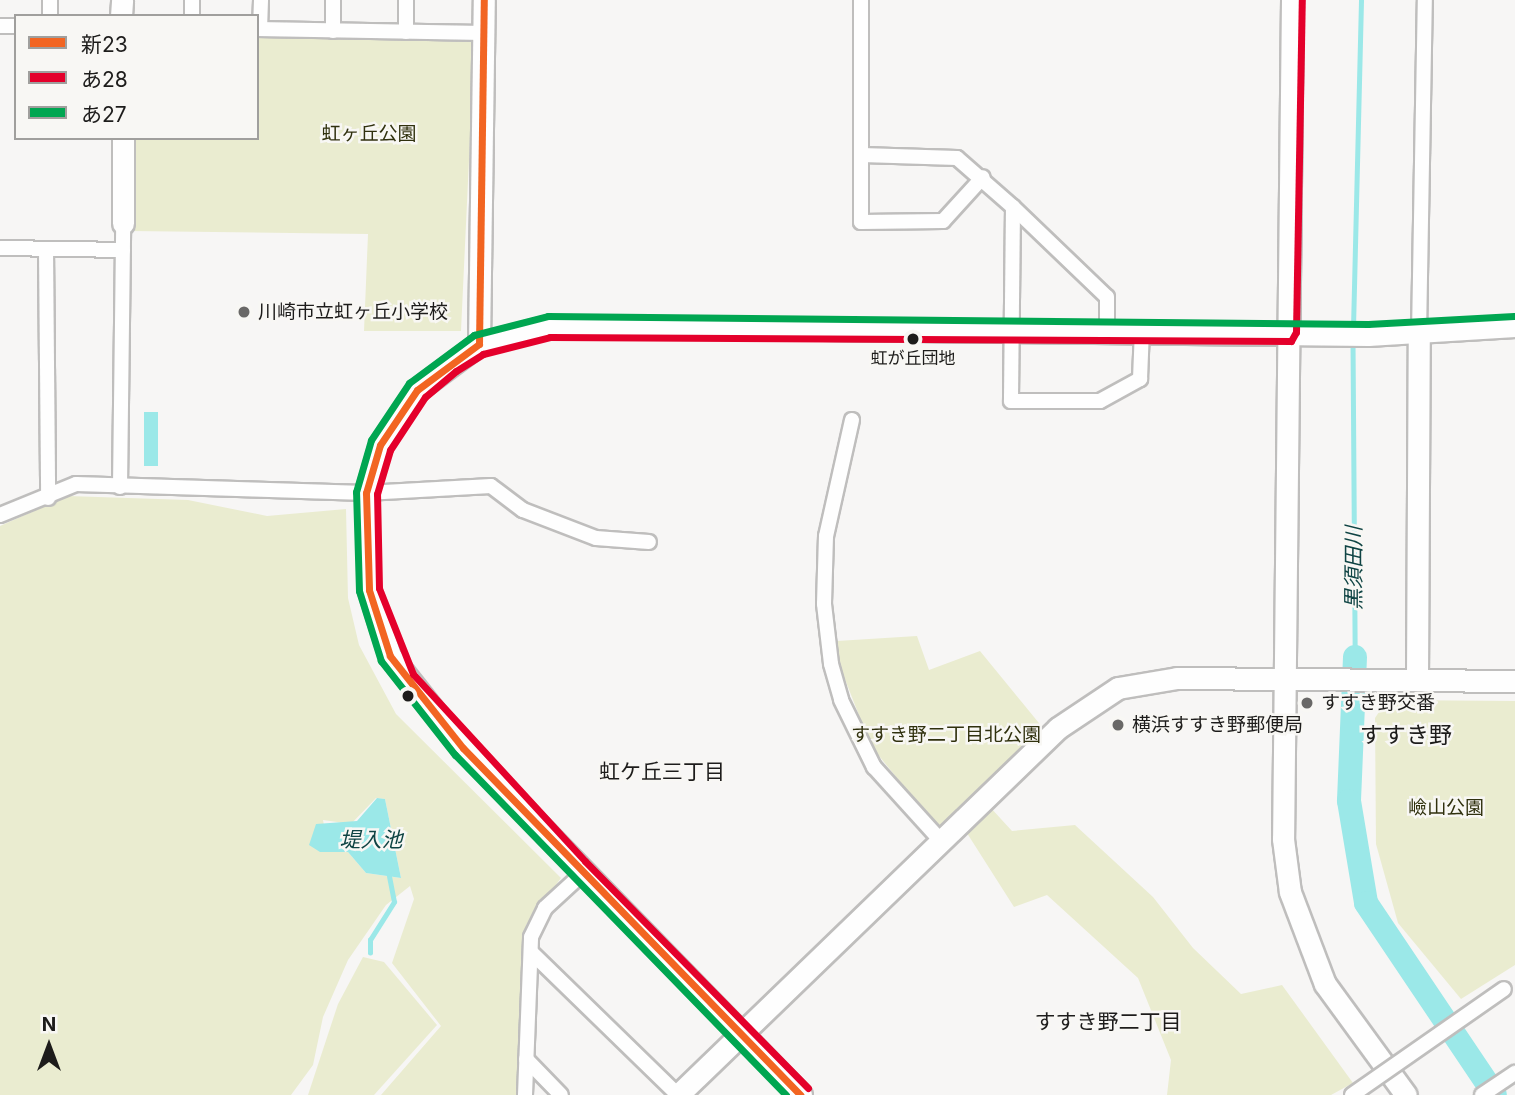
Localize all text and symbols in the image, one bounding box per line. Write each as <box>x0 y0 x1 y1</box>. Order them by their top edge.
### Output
legend <box>14 14 259 140</box>
text: 新23 <box>81 32 128 57</box>
text: あ28 <box>81 67 128 92</box>
text: あ27 <box>81 102 127 127</box>
park label: 虹ヶ丘公園 <box>322 123 416 145</box>
place label: 川崎市立虹ヶ丘小学校 <box>258 301 448 323</box>
marker: 川崎市立虹ヶ丘小学校 <box>236 304 252 320</box>
marker: 虹が丘団地 <box>906 332 920 346</box>
place label: 虹が丘団地 <box>871 349 955 369</box>
water label: 黒須田川 <box>1341 526 1367 610</box>
unlabelled marker <box>401 689 415 703</box>
place label: すすき野交番 <box>1321 692 1435 714</box>
marker: すすき野交番 <box>1299 695 1315 711</box>
place label: 横浜すすき野郵便局 <box>1132 714 1303 736</box>
marker: 横浜すすき野郵便局 <box>1110 717 1126 733</box>
district label: すすき野 <box>1360 721 1452 749</box>
park label: すすき野二丁目北公園 <box>851 724 1041 746</box>
district label: 虹ケ丘三丁目 <box>599 759 725 785</box>
park label: 嶮山公園 <box>1408 797 1484 819</box>
water label: 堤入池 <box>340 827 402 853</box>
district label: すすき野二丁目 <box>1035 1009 1181 1035</box>
north arrow <box>14 1011 84 1081</box>
text: N <box>42 1013 56 1036</box>

